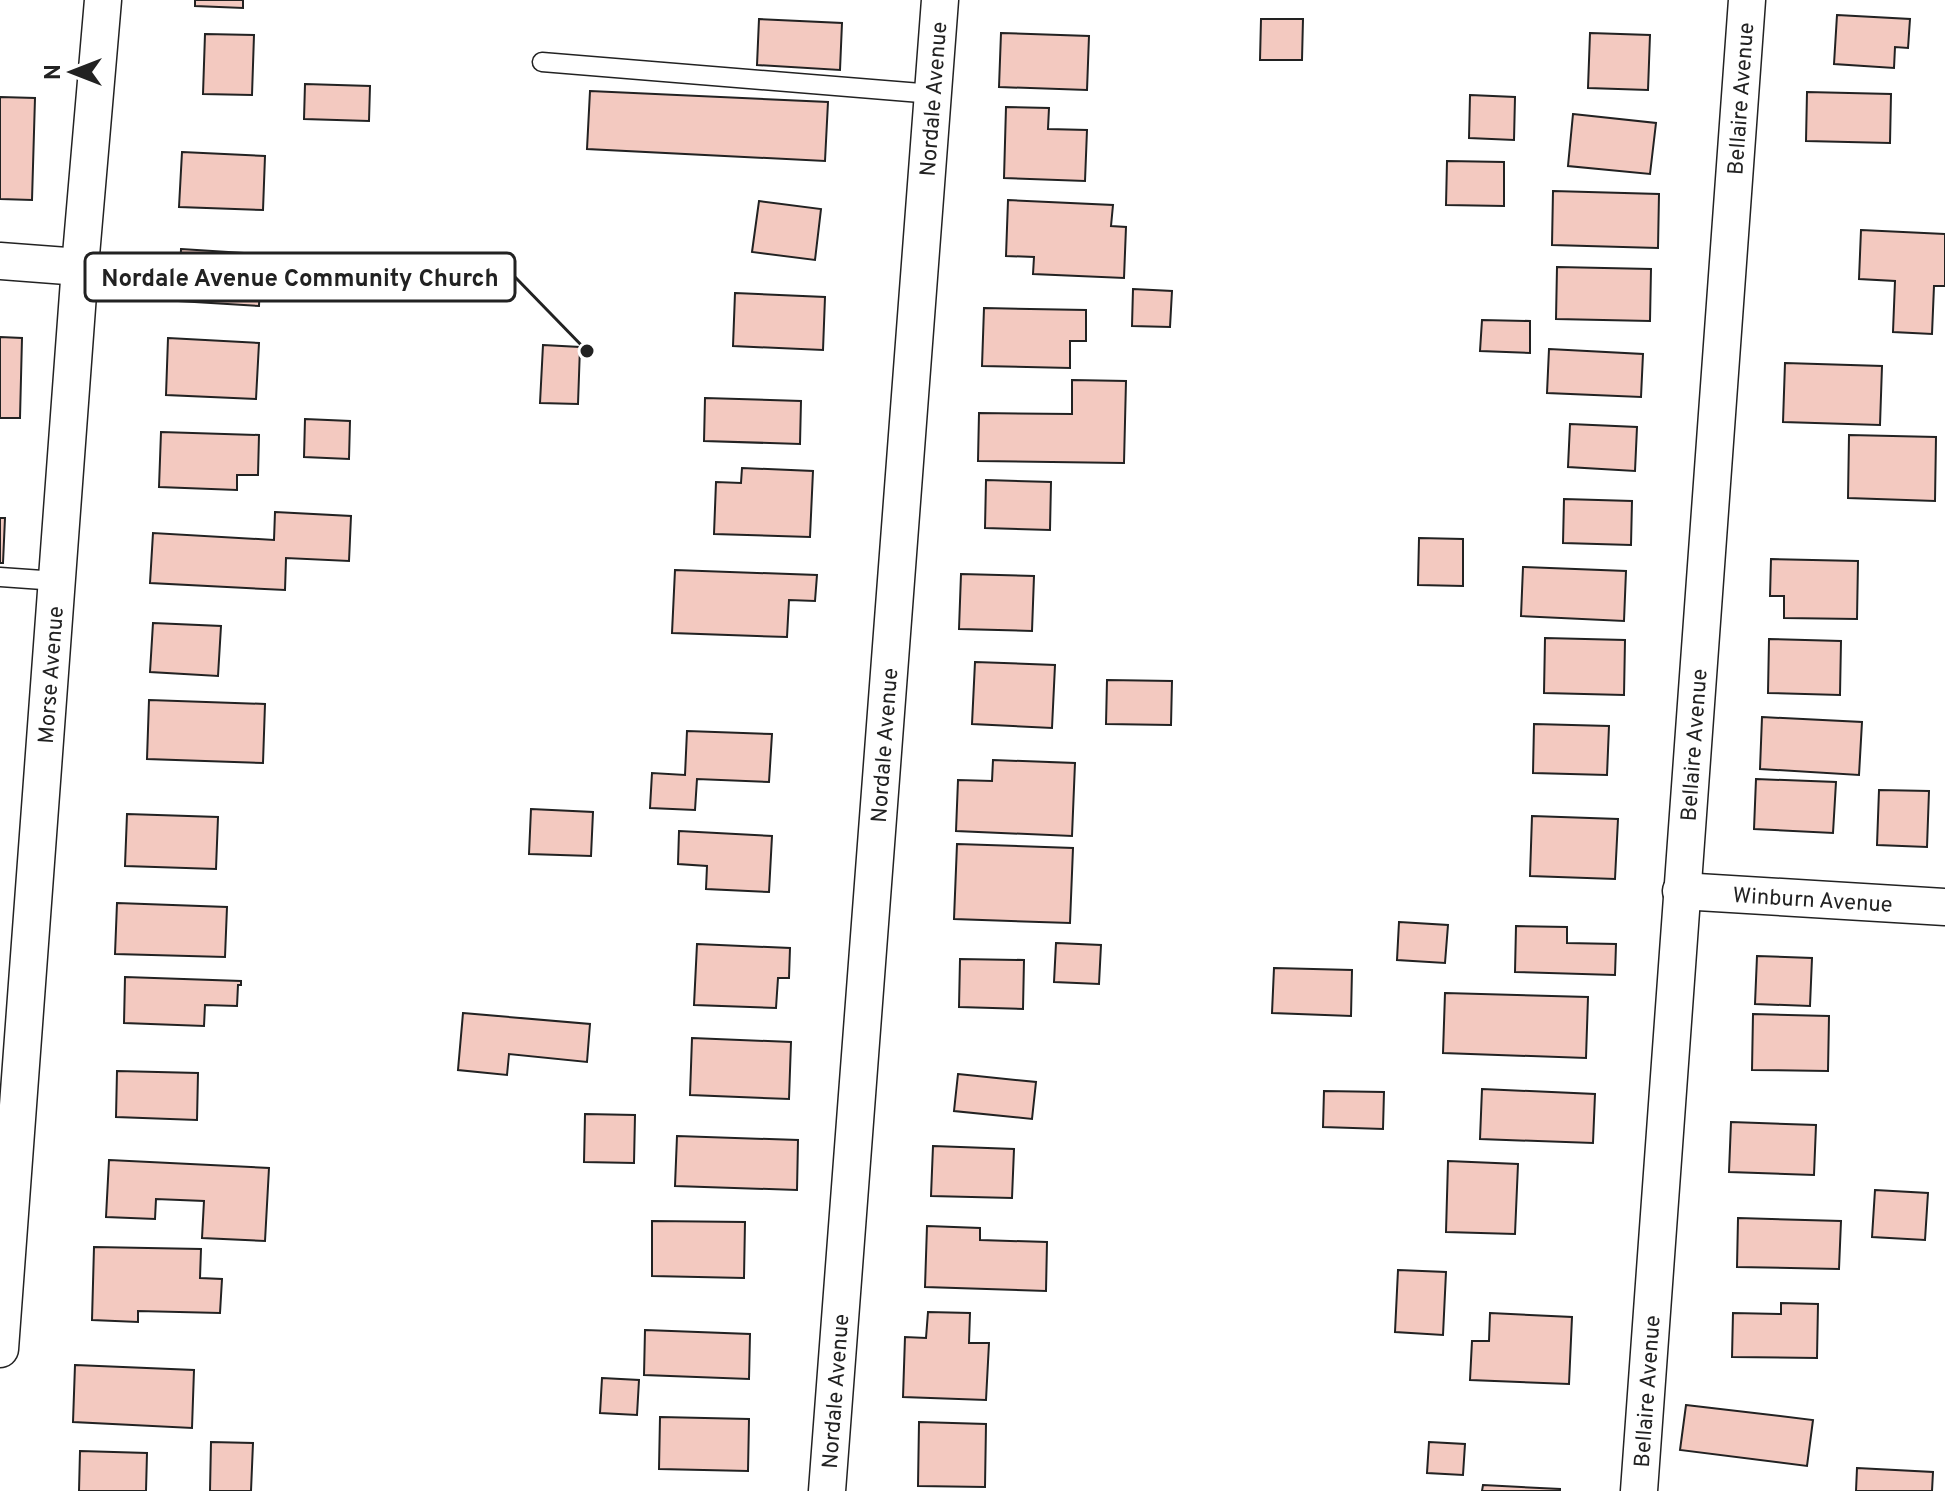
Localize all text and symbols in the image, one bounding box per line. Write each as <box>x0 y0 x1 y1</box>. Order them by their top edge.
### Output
street label: Nordale Avenue <box>916 21 954 178</box>
street label: Bellaire Avenue <box>1723 22 1761 176</box>
north arrow <box>32 32 112 112</box>
text: N <box>41 64 68 80</box>
callout: Nordale Avenue Community Church <box>85 253 515 301</box>
text: Nordale Avenue Community Church <box>101 265 499 295</box>
street label: Morse Avenue <box>34 605 71 745</box>
street label: Nordale Avenue <box>867 667 905 824</box>
street label: Bellaire Avenue <box>1677 668 1715 822</box>
street label: Winburn Avenue <box>1732 883 1893 920</box>
street label: Nordale Avenue <box>818 1313 856 1470</box>
street label: Bellaire Avenue <box>1630 1314 1668 1469</box>

